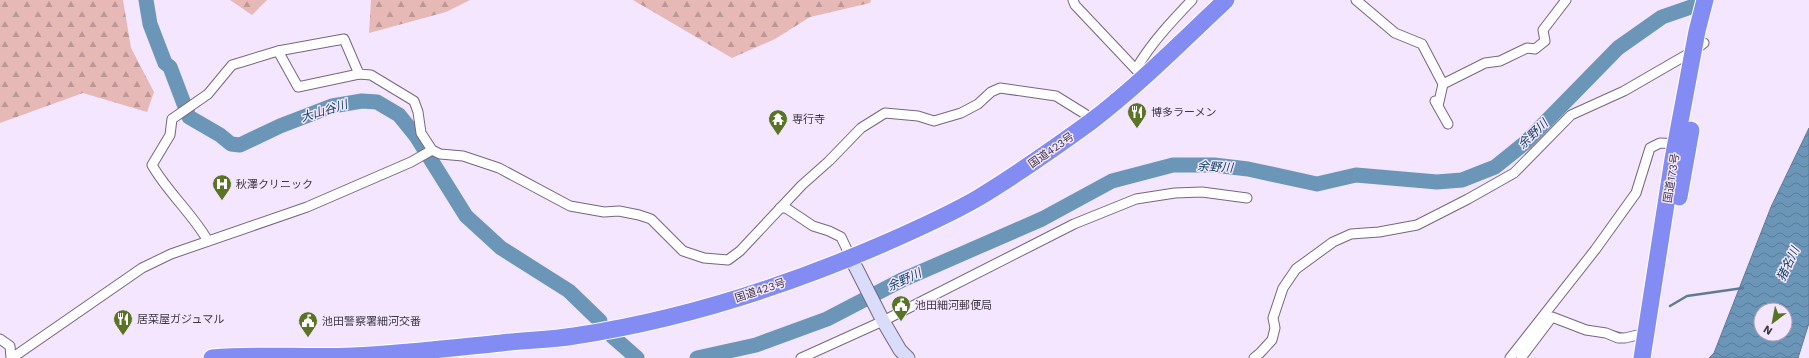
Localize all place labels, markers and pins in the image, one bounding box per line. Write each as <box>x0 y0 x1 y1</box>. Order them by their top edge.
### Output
restaurant icon: 博多ラーメン <box>1126 101 1148 129</box>
place label: 博多ラーメン <box>1151 106 1217 119</box>
temple icon: 専行寺 <box>767 108 789 136</box>
place label: 専行寺 <box>792 113 825 126</box>
hospital icon: 秋澤クリニック <box>211 173 233 201</box>
place label: 秋澤クリニック <box>236 178 313 191</box>
public building icon: 池田細河郵便局 <box>890 294 912 322</box>
place label: 池田細河郵便局 <box>915 299 992 312</box>
restaurant icon: 居菜屋ガジュマル <box>112 308 134 336</box>
public building icon: 池田警察署細河交番 <box>297 310 319 338</box>
place label: 居菜屋ガジュマル <box>137 313 224 326</box>
place label: 池田警察署細河交番 <box>322 315 421 328</box>

